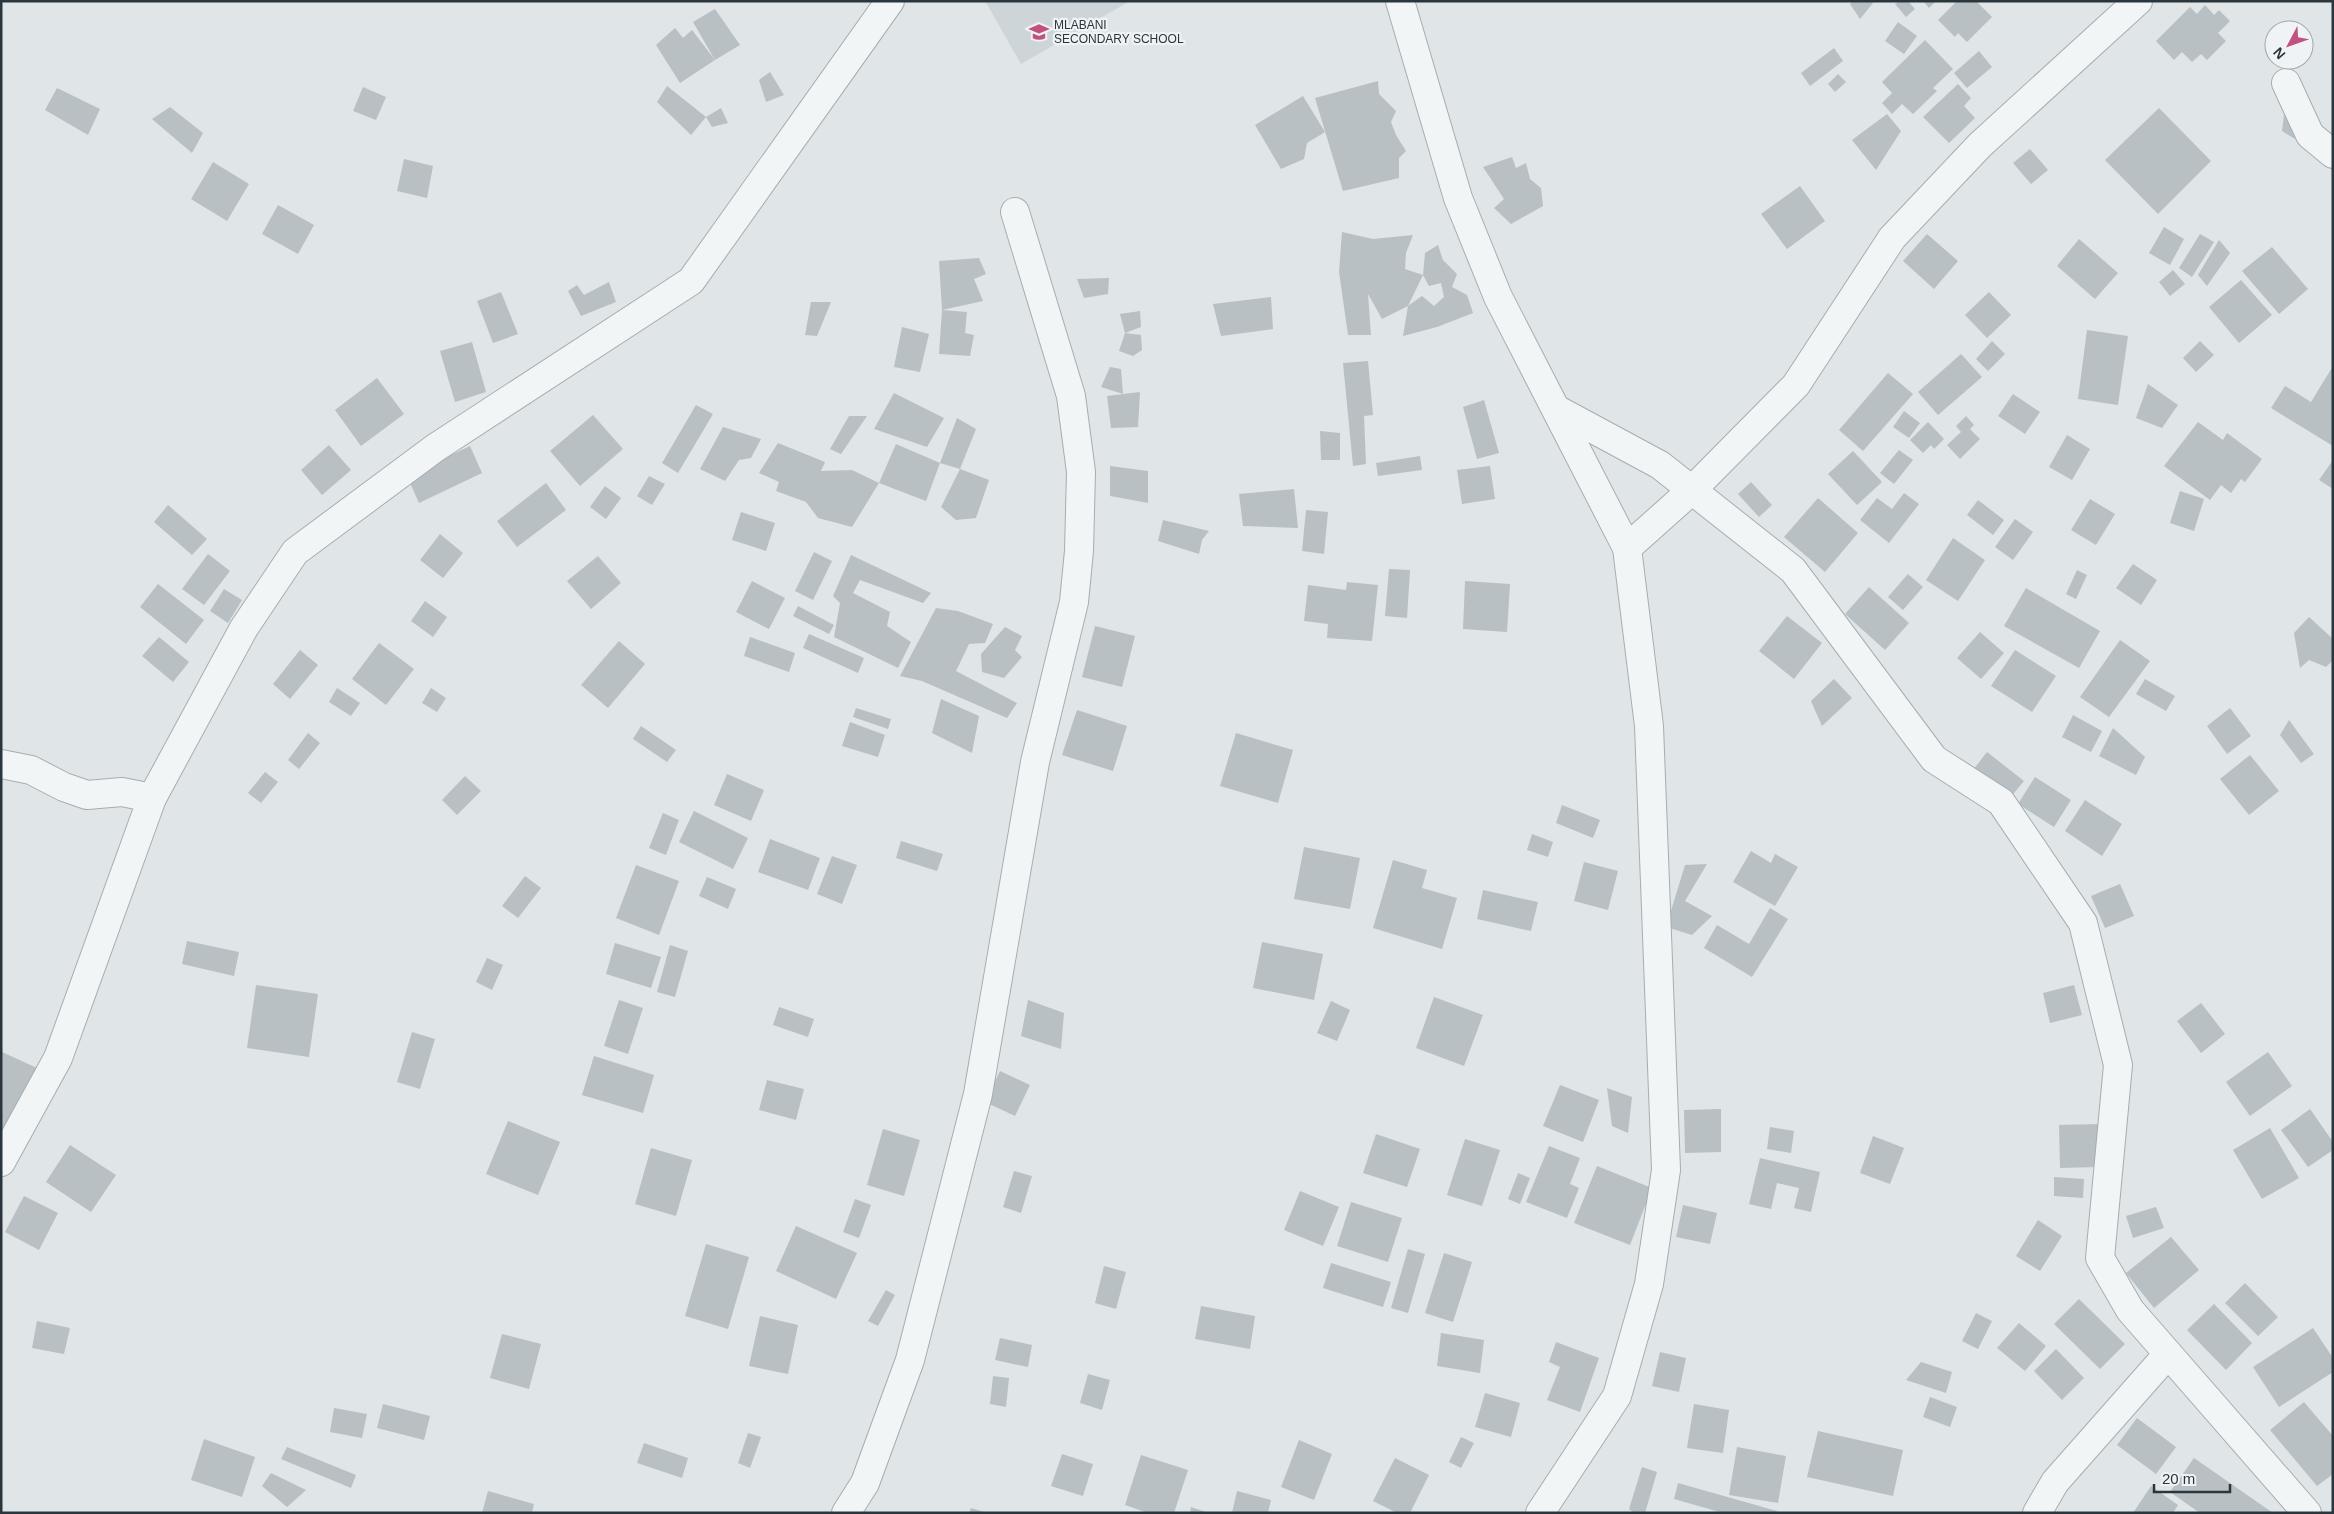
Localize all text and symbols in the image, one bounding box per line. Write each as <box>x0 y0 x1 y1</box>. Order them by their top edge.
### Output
place label: MLABANI SECONDARY SCHOOL <box>1054 18 1184 46</box>
north arrow <box>2264 20 2314 70</box>
school or university icon: MLABANI SECONDARY SCHOOL <box>1028 21 1050 43</box>
text: N <box>2270 44 2289 63</box>
scale bar <box>2154 1462 2230 1494</box>
text: 20 m <box>2162 1470 2195 1487</box>

